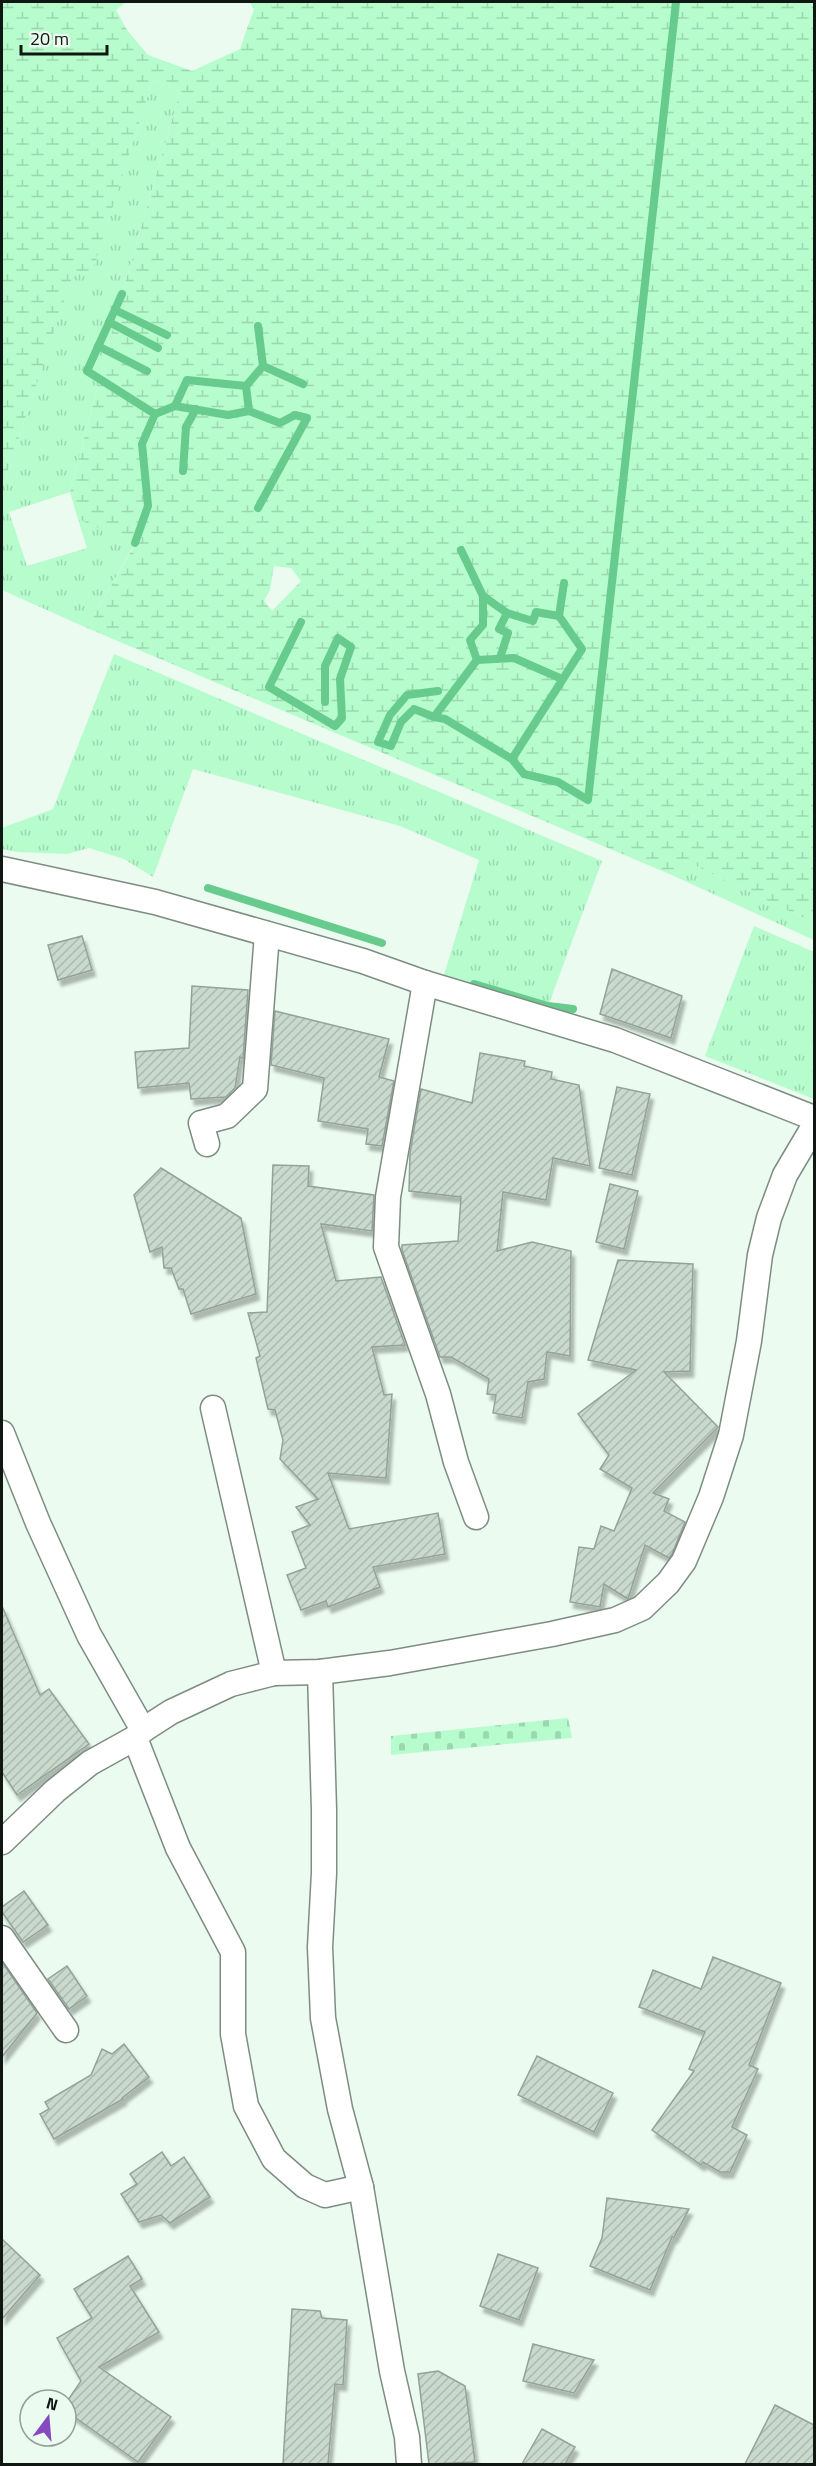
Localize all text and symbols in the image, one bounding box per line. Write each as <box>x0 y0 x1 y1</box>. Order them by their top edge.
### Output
scale bar <box>21 18 106 56</box>
text: 20 m <box>30 25 69 52</box>
north arrow <box>18 2388 78 2448</box>
text: N <box>43 2391 61 2417</box>

